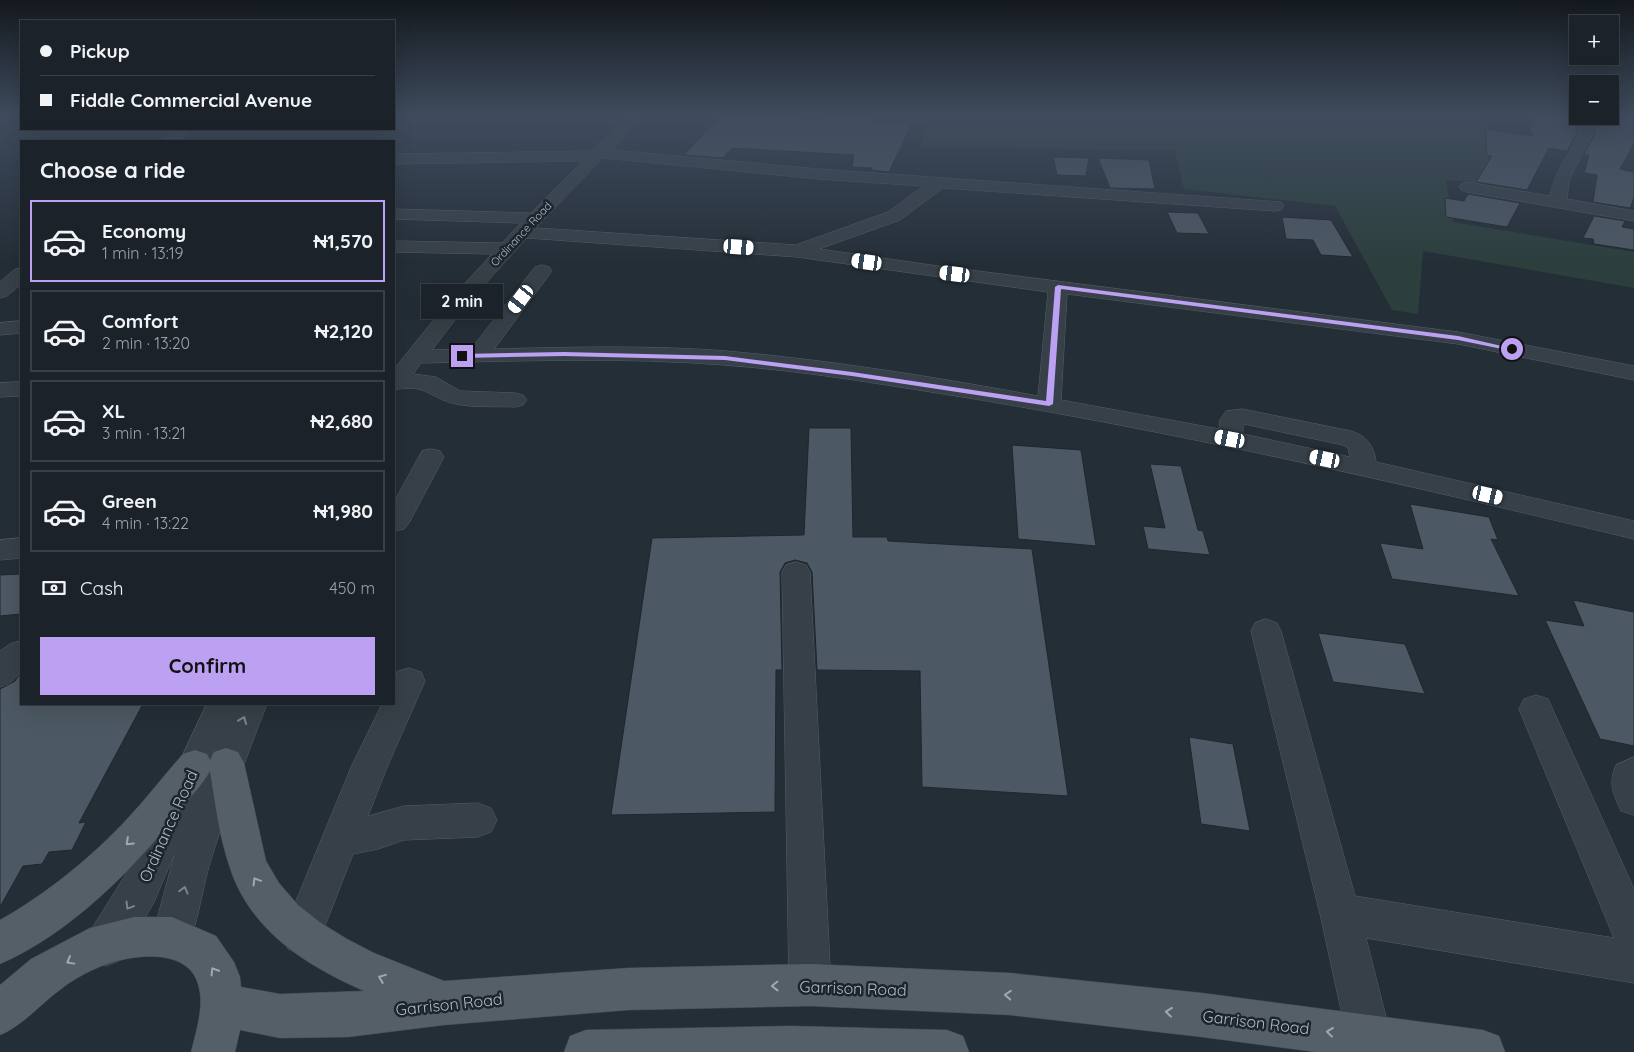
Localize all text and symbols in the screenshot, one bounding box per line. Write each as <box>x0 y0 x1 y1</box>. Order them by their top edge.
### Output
map controls <box>1569 15 1619 125</box>
button: + <box>1569 15 1619 65</box>
text: Pickup <box>70 39 130 63</box>
button: − <box>1569 75 1619 125</box>
text: Fiddle Commercial Avenue <box>70 88 312 112</box>
text: Choose a ride <box>40 156 185 184</box>
street label: Ordinance Road <box>488 199 554 269</box>
icon: car <box>42 219 87 264</box>
text: Economy <box>102 219 186 243</box>
text: ₦1,570 <box>313 229 373 253</box>
car <box>723 238 754 256</box>
text: 1 min · 13:19 <box>102 243 184 263</box>
car <box>851 252 882 272</box>
car <box>939 265 970 283</box>
car <box>505 283 536 315</box>
callout: 2 min <box>421 284 503 318</box>
text: 2 min <box>441 291 483 311</box>
icon: car <box>42 309 87 354</box>
text: Comfort <box>102 309 179 333</box>
text: ₦2,120 <box>314 319 373 343</box>
text: 2 min · 13:20 <box>102 333 190 353</box>
route start <box>1501 338 1523 360</box>
route end <box>451 345 473 367</box>
icon: car <box>42 399 87 444</box>
text: XL <box>102 399 125 423</box>
text: ₦2,680 <box>310 409 373 433</box>
text: 3 min · 13:21 <box>102 423 186 443</box>
car <box>1213 429 1246 449</box>
car <box>1308 449 1341 469</box>
car <box>1471 484 1504 506</box>
icon: car <box>42 489 87 534</box>
text: Green <box>102 489 157 513</box>
text: ₦1,980 <box>314 499 373 523</box>
text: 4 min · 13:22 <box>102 513 189 533</box>
icon: cash <box>40 574 68 602</box>
text: Cash <box>80 576 124 600</box>
text: 450 m <box>329 578 375 598</box>
button: Confirm <box>40 637 375 695</box>
one-way arrow <box>238 717 248 725</box>
street label: Ordinance Road <box>134 767 202 885</box>
one-way arrow <box>126 836 135 845</box>
one-way arrow <box>253 878 263 887</box>
one-way arrow <box>178 886 189 895</box>
one-way arrow <box>126 901 136 910</box>
one-way arrow <box>66 954 75 964</box>
one-way arrow <box>211 967 221 976</box>
one-way arrow <box>379 973 387 983</box>
street label: Garrison Road <box>799 976 907 1000</box>
one-way arrow <box>771 980 779 991</box>
street label: Garrison Road <box>395 988 503 1020</box>
one-way arrow <box>1003 989 1011 1000</box>
street label: Garrison Road <box>1202 1006 1310 1038</box>
one-way arrow <box>1165 1007 1173 1018</box>
one-way arrow <box>1326 1027 1334 1038</box>

